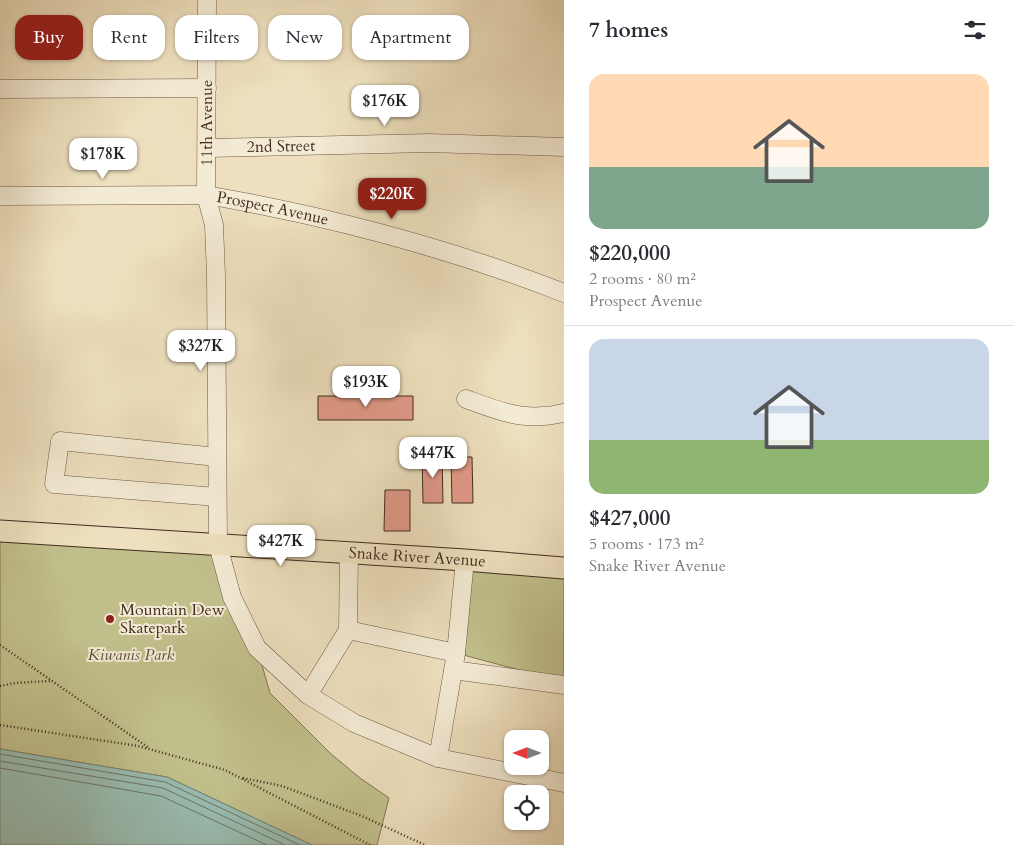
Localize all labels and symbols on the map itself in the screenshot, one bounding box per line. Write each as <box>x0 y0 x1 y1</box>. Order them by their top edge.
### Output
street label: 11th Avenue <box>196 80 218 166</box>
pin: $176K <box>350 84 420 127</box>
street label: 2nd Street <box>246 135 316 158</box>
pin: $178K <box>68 138 138 180</box>
pin: $220K <box>357 178 427 220</box>
street label: Prospect Avenue <box>215 186 331 231</box>
pin: $327K <box>166 330 236 372</box>
pin: $193K <box>331 366 401 408</box>
pin: $447K <box>398 436 468 479</box>
pin: $427K <box>246 524 316 567</box>
street label: Snake River Avenue <box>348 542 486 573</box>
place label: Mountain Dew Skatepark <box>120 599 225 639</box>
marker: Mountain Dew Skatepark <box>104 613 116 625</box>
park label: Kiwanis Park <box>88 644 174 666</box>
north arrow <box>504 730 549 775</box>

